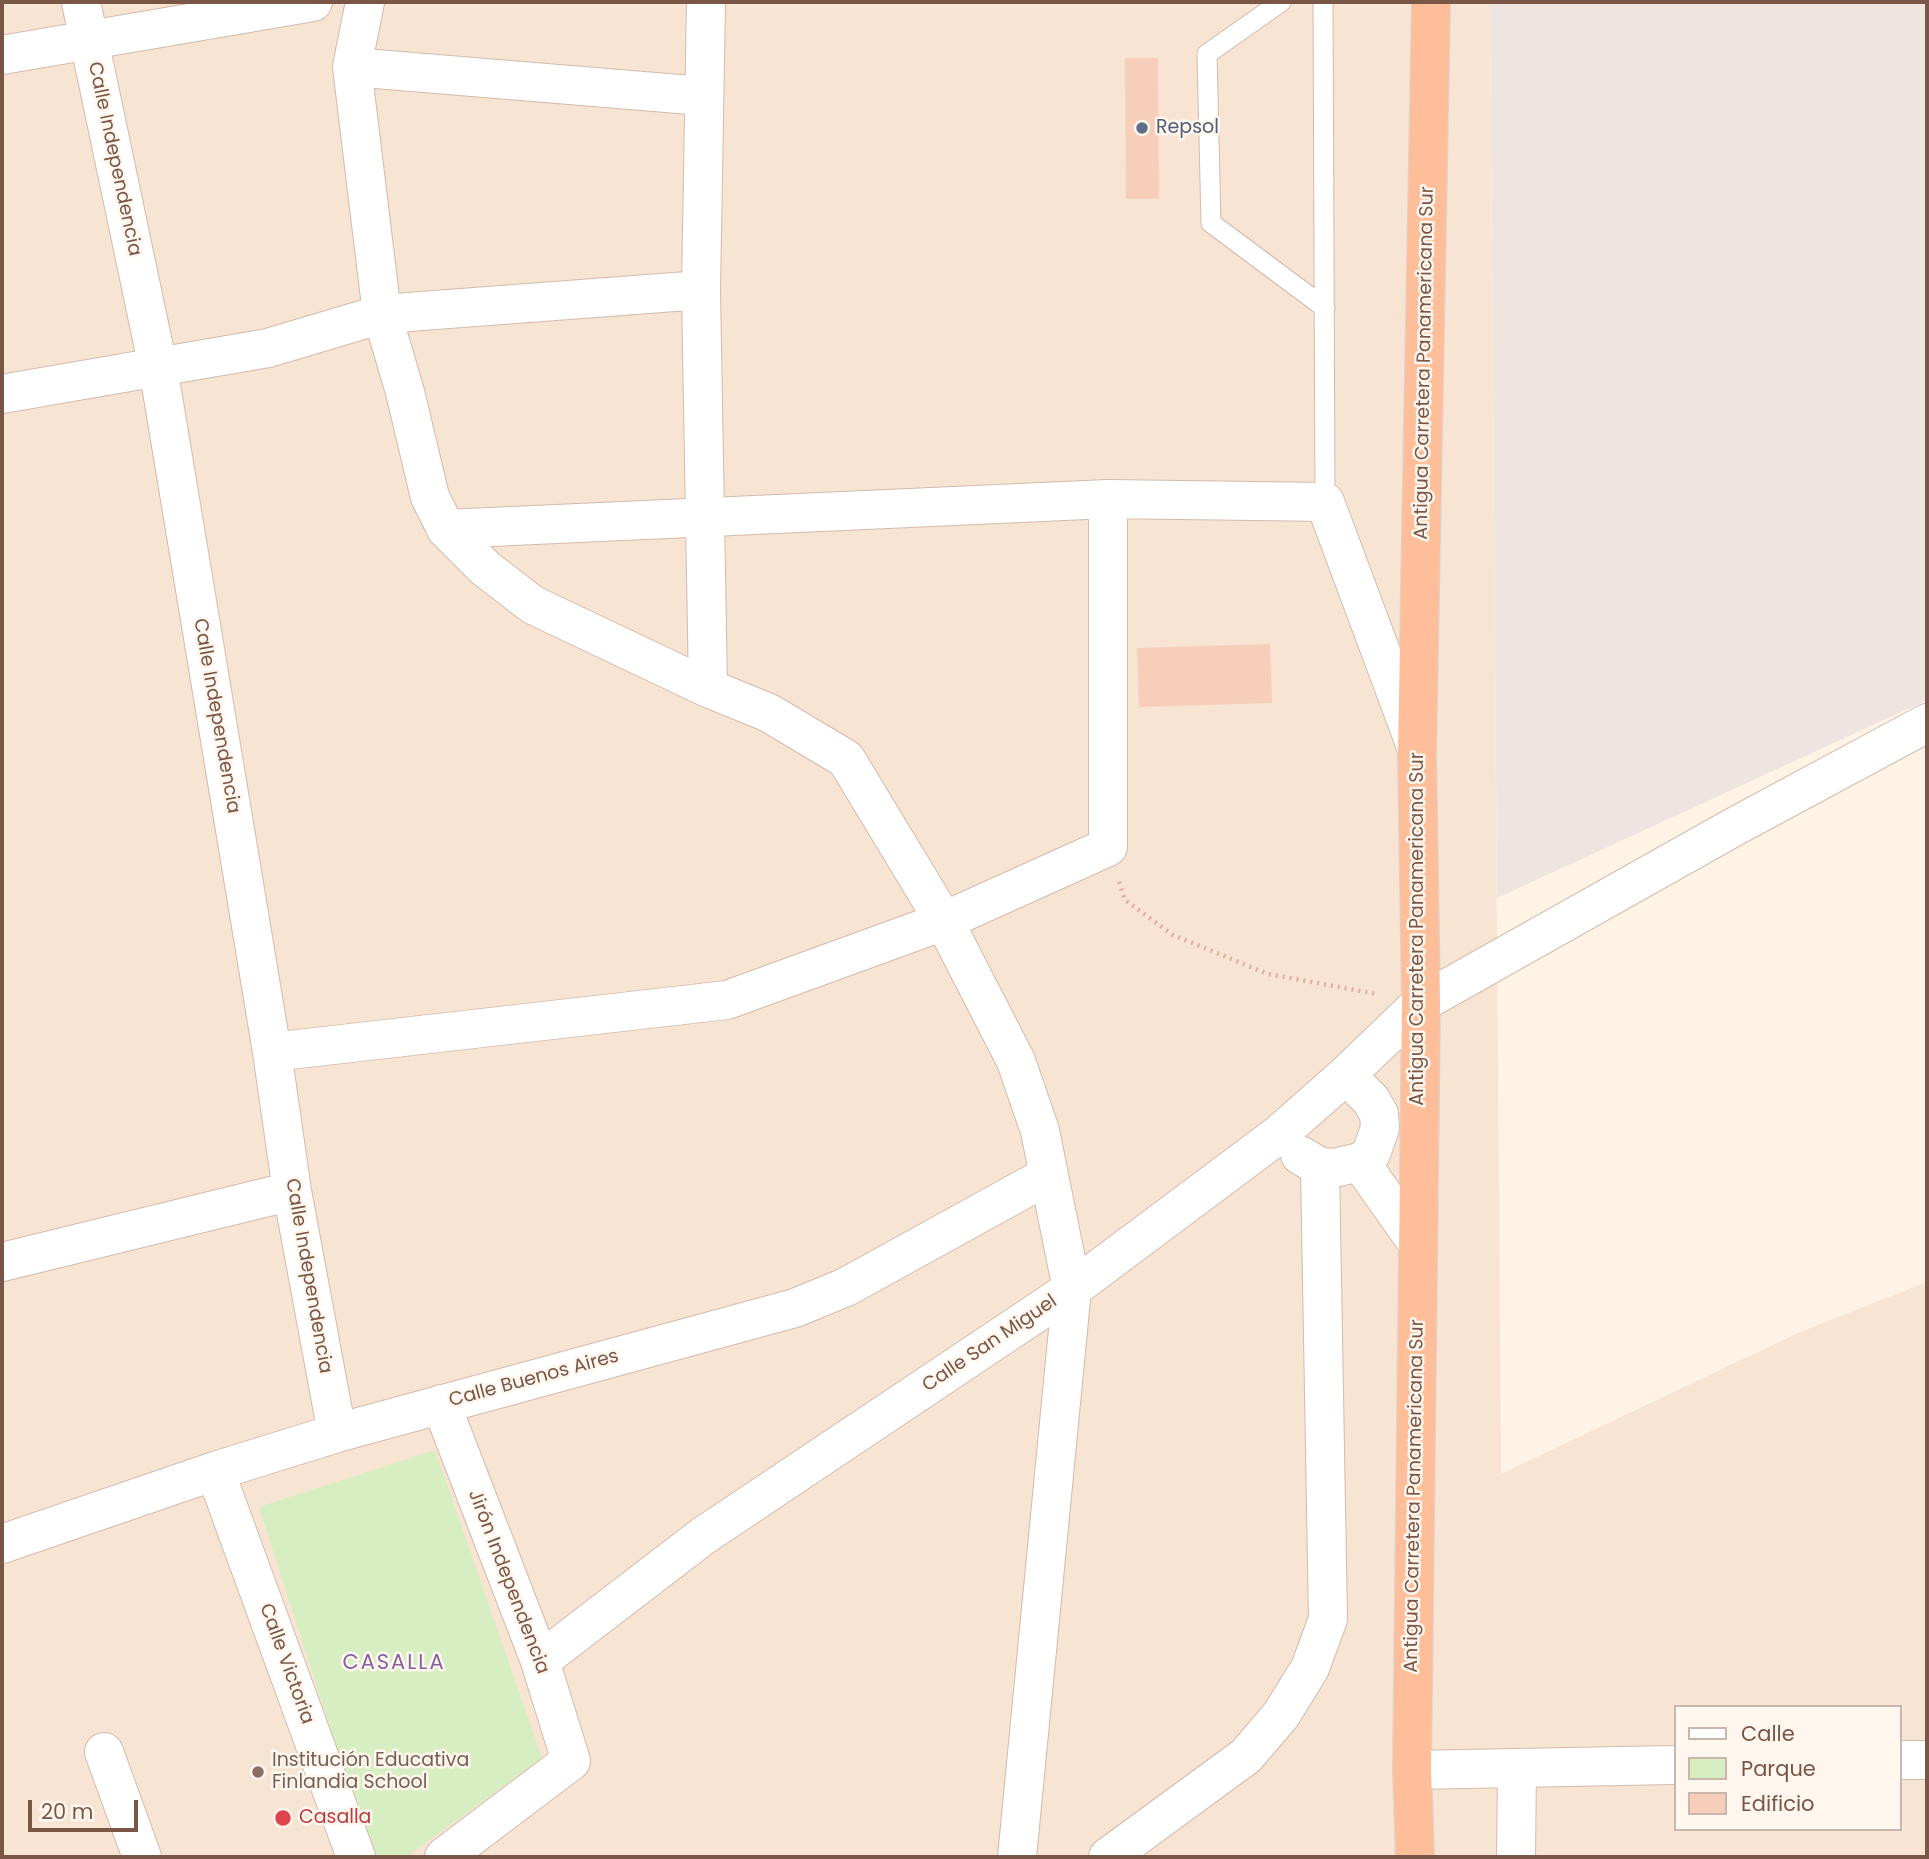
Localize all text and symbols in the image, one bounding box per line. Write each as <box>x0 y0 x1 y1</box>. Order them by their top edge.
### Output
street label: Calle Independencia <box>82 60 146 258</box>
place label: Repsol <box>1156 117 1219 139</box>
marker: Repsol <box>1134 120 1150 136</box>
street label: Antigua Carretera Panamericana Sur <box>1411 186 1439 540</box>
street label: Calle Independencia <box>188 617 244 815</box>
street label: Antigua Carretera Panamericana Sur <box>1407 752 1429 1106</box>
street label: Calle Independencia <box>280 1177 336 1375</box>
street label: Calle San Miguel <box>918 1291 1062 1397</box>
street label: Antigua Carretera Panamericana Sur <box>1401 1319 1429 1673</box>
street label: Calle Buenos Aires <box>447 1345 621 1413</box>
street label: Jirón Independencia <box>462 1487 554 1677</box>
street label: Calle Victoria <box>254 1601 318 1727</box>
district label: CASALLA <box>343 1651 445 1677</box>
legend <box>1674 1705 1901 1831</box>
text: Calle <box>1741 1719 1795 1748</box>
place label: Institución Educativa Finlandia School <box>272 1750 469 1794</box>
text: Parque <box>1741 1754 1816 1783</box>
marker: Institución Educativa Finlandia School <box>250 1764 266 1780</box>
scale bar <box>32 1786 142 1830</box>
text: Edificio <box>1741 1789 1815 1818</box>
text: 20 m <box>41 1797 94 1826</box>
place label: Casalla <box>299 1807 371 1829</box>
marker: Casalla <box>273 1808 293 1828</box>

